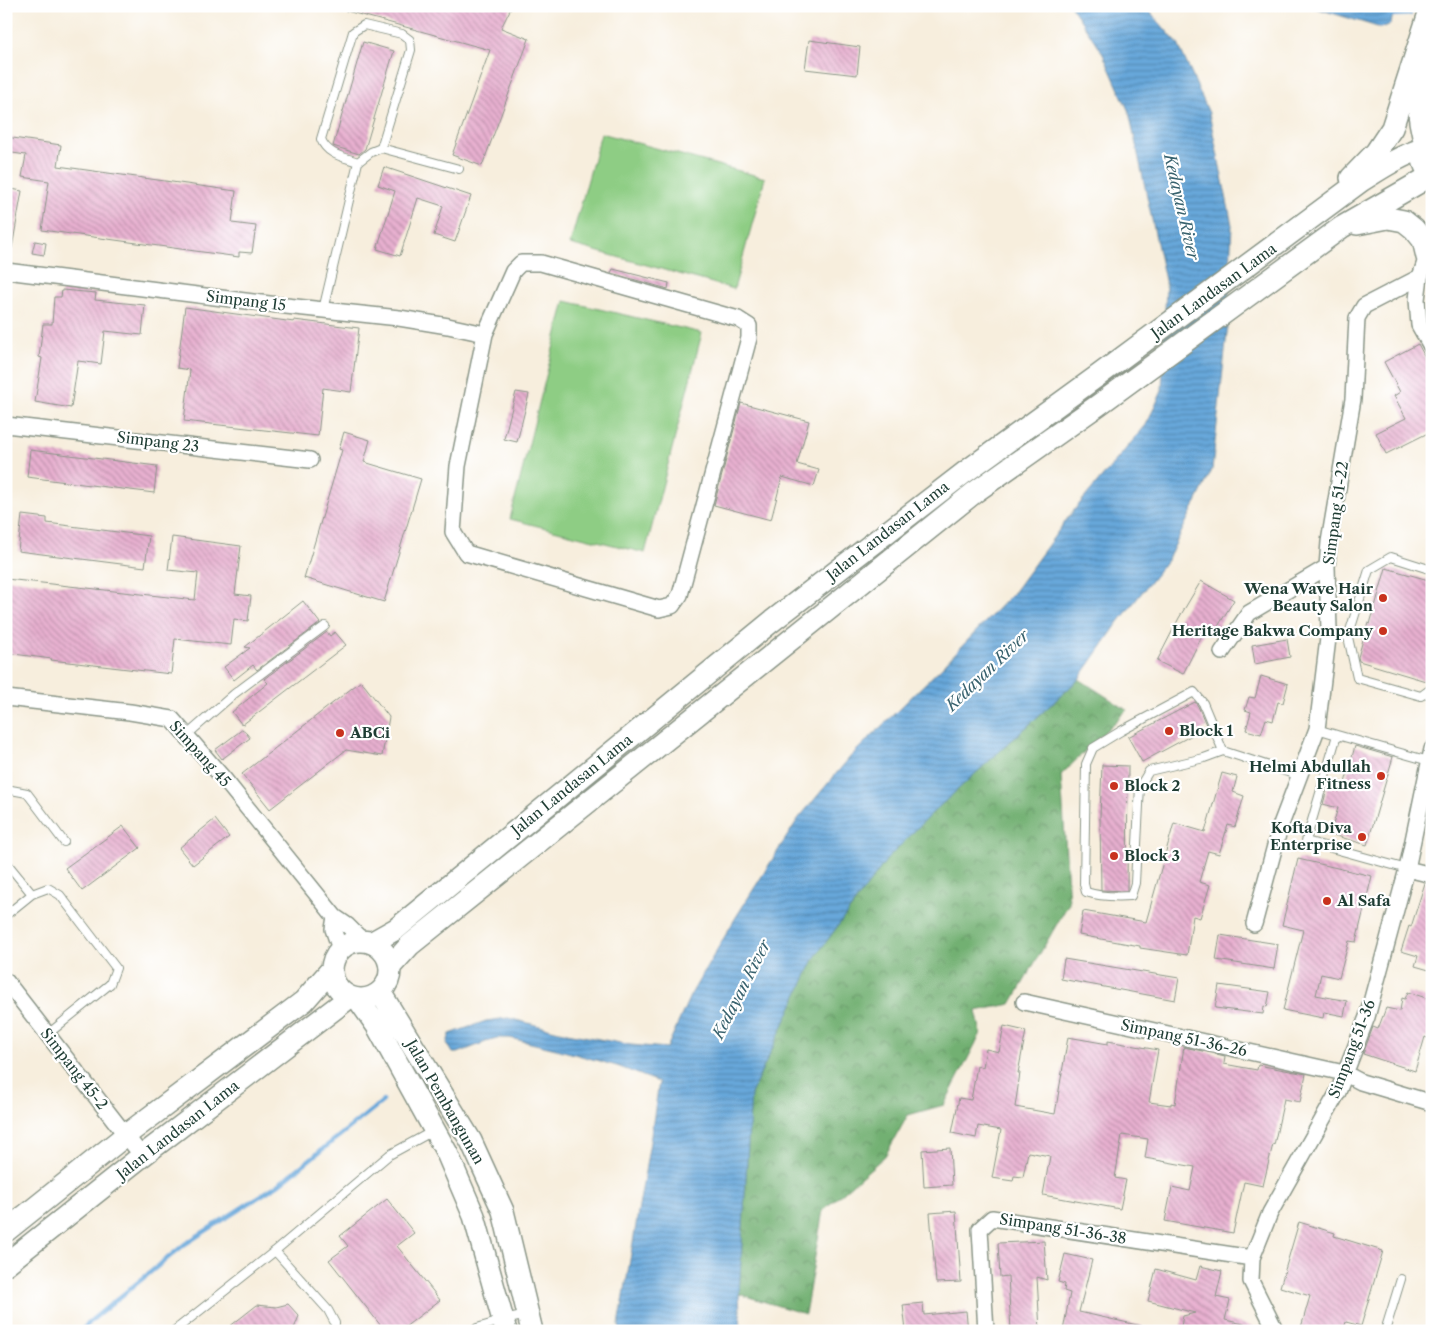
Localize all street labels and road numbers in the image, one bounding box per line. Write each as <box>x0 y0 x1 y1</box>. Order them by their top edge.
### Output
street label: Jalan Landasan Lama <box>1146 239 1280 344</box>
street label: Simpang 15 <box>205 286 287 315</box>
street label: Simpang 23 <box>116 427 200 456</box>
street label: Simpang 51-22 <box>1319 460 1352 566</box>
street label: Jalan Landasan Lama <box>821 477 953 586</box>
street label: Simpang 45 <box>166 717 235 791</box>
street label: Jalan Landasan Lama <box>506 730 636 841</box>
street label: Simpang 51-36 <box>1324 997 1379 1101</box>
street label: Simpang 51-36-26 <box>1119 1015 1249 1060</box>
street label: Simpang 45-2 <box>37 1024 112 1113</box>
street label: Jalan Pembangunan <box>401 1034 489 1168</box>
street label: Jalan Landasan Lama <box>111 1076 243 1185</box>
street label: Simpang 51-36-38 <box>998 1209 1128 1248</box>

